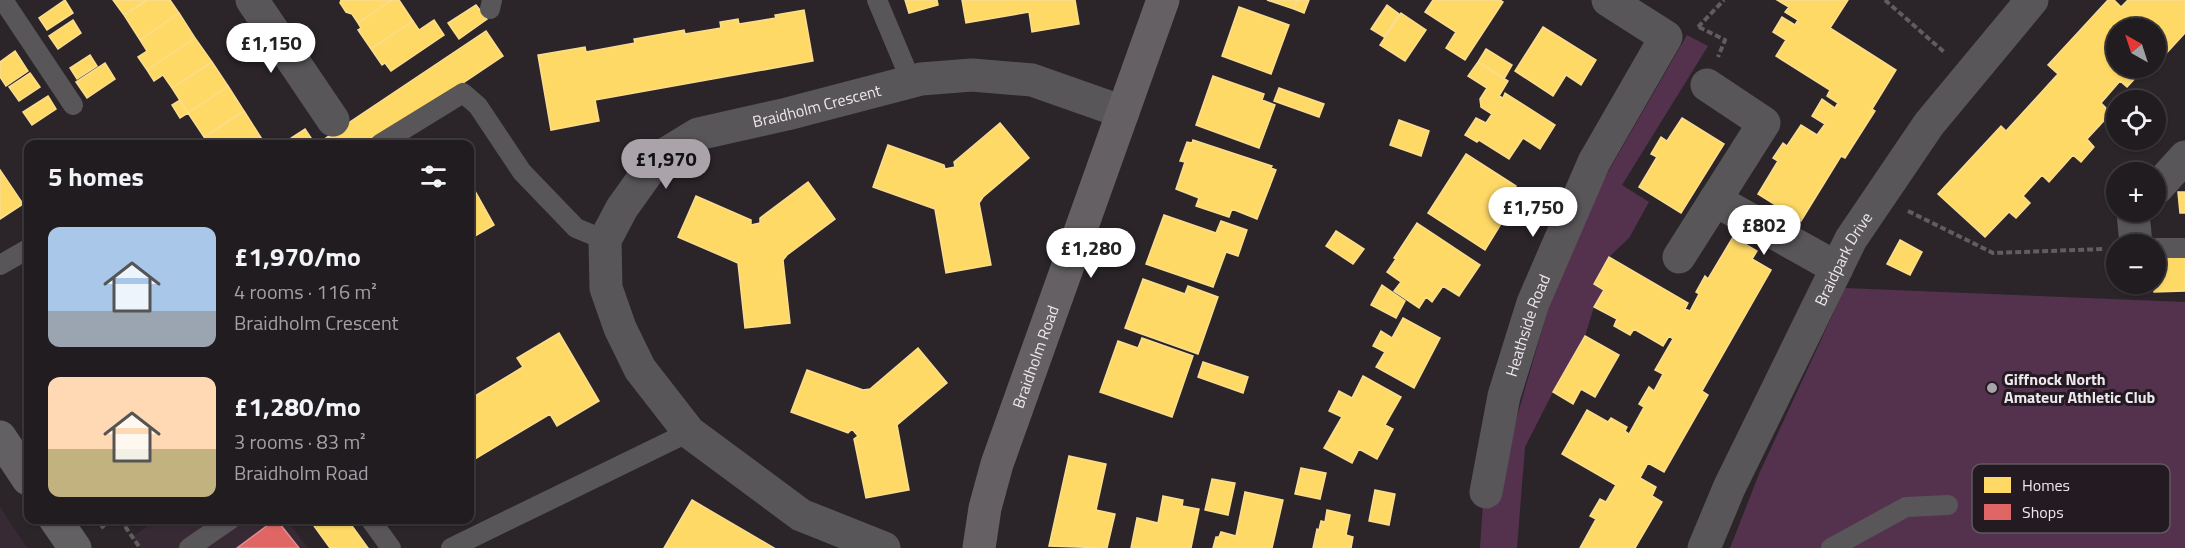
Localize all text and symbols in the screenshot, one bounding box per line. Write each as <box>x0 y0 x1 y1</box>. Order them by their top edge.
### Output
north arrow <box>2106 18 2166 78</box>
map controls <box>2106 18 2166 294</box>
pin: £1,150 <box>222 23 320 74</box>
text: £1,150 <box>240 27 302 58</box>
street label: Braidholm Crescent <box>750 78 884 133</box>
button: locate <box>2106 90 2166 150</box>
pin: £1,970 <box>617 139 715 190</box>
text: £1,970 <box>635 143 697 174</box>
text: 5 homes <box>48 157 144 196</box>
icon: filters <box>417 160 450 193</box>
button: + <box>2106 162 2166 222</box>
pin: £1,750 <box>1484 187 1582 238</box>
text: £1,750 <box>1502 191 1564 222</box>
pin: £802 <box>1728 205 1800 256</box>
street label: Braidpark Drive <box>1808 207 1878 310</box>
text: £802 <box>1742 209 1786 240</box>
pin: £1,280 <box>1042 228 1140 279</box>
text: £1,280 <box>1060 232 1122 263</box>
button: − <box>2106 234 2166 294</box>
text: £1,970/mo <box>234 237 361 276</box>
icon: home <box>96 251 168 323</box>
street label: Heathside Road <box>1499 270 1556 380</box>
text: 4 rooms · 116 m² <box>234 276 377 307</box>
street label: Braidholm Road <box>1006 302 1065 411</box>
text: Braidholm Crescent <box>234 307 399 338</box>
place label: Giffnock North Amateur Athletic Club <box>2004 367 2156 409</box>
marker: Giffnock North Amateur Athletic Club <box>1985 381 1999 395</box>
text: £1,280/mo <box>234 387 361 426</box>
icon: home <box>96 401 168 473</box>
text: 3 rooms · 83 m² <box>234 426 366 457</box>
text: Braidholm Road <box>234 457 369 488</box>
legend <box>1972 464 2170 533</box>
text: Homes <box>2022 473 2070 497</box>
text: Shops <box>2022 500 2064 524</box>

